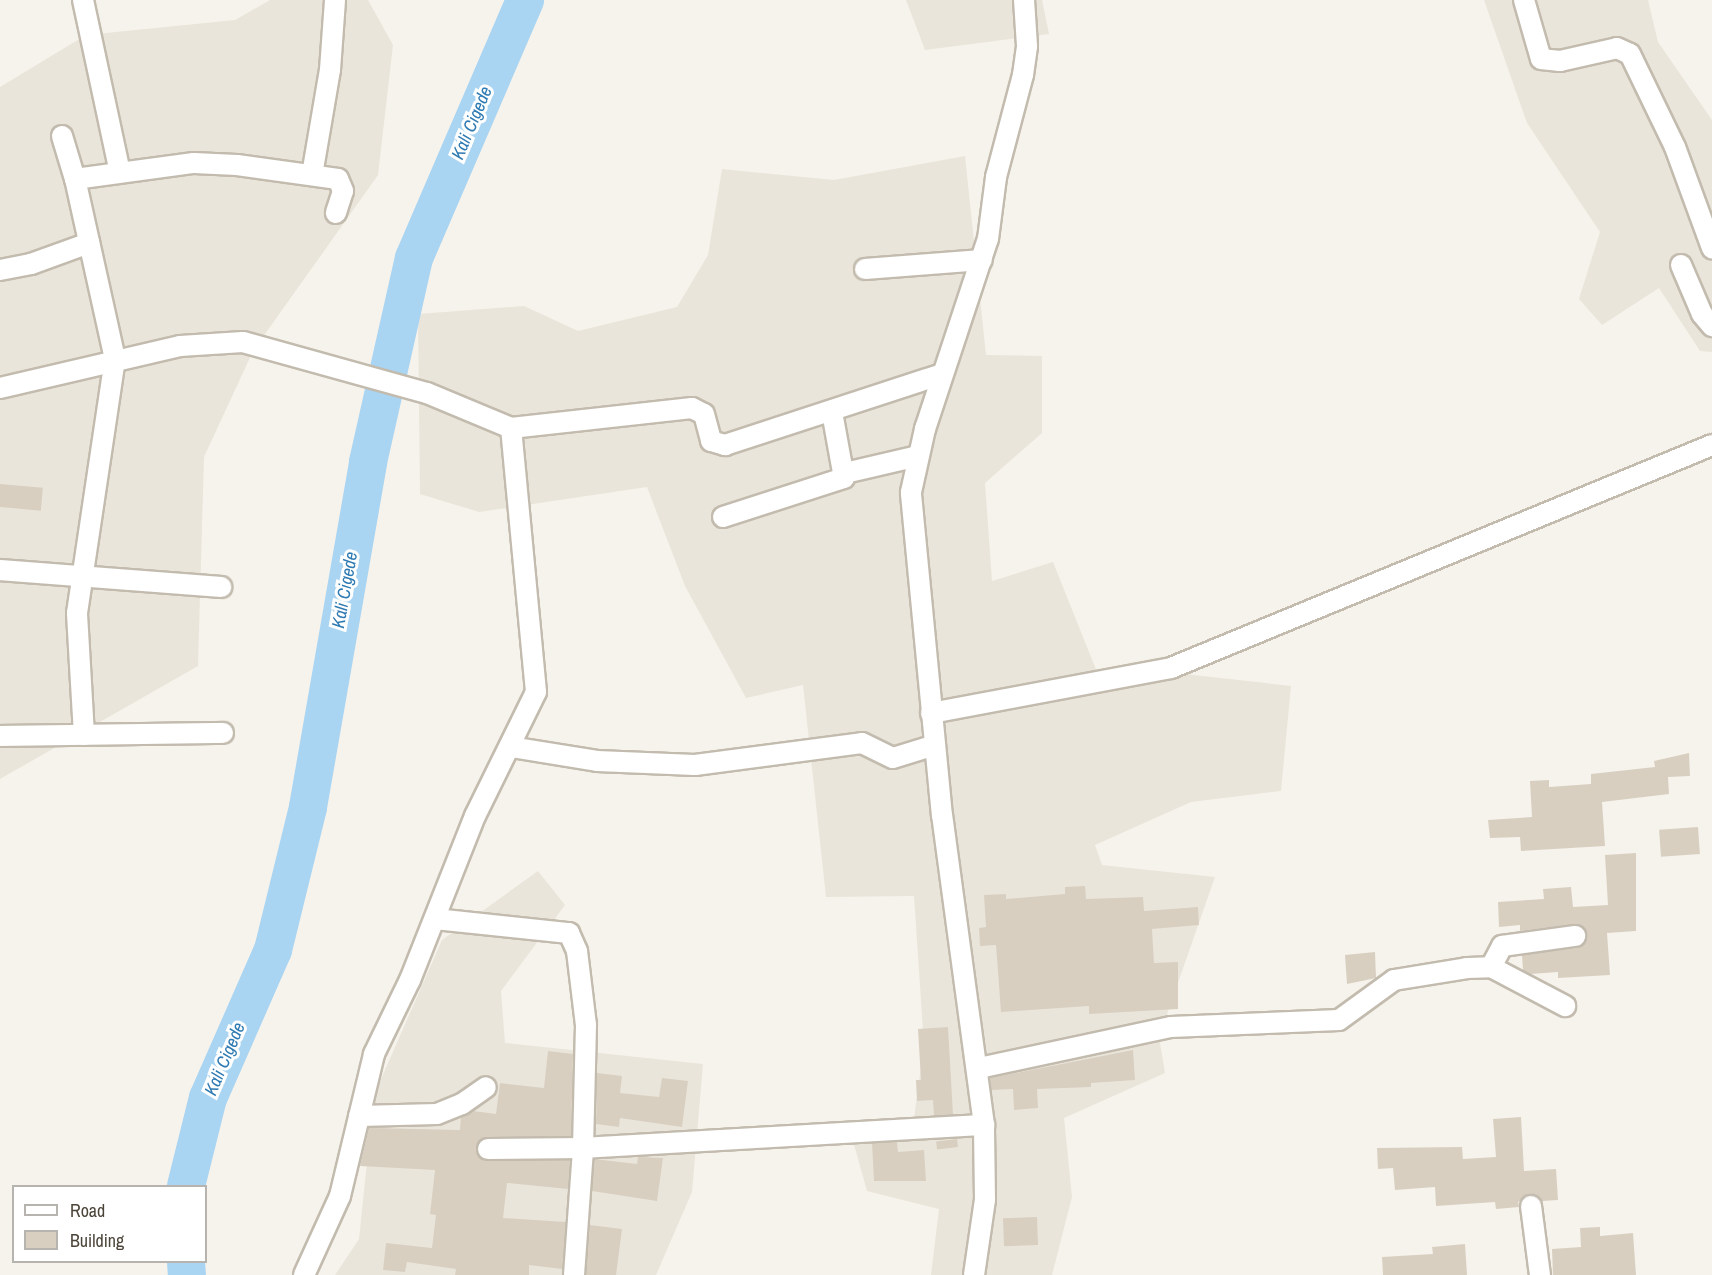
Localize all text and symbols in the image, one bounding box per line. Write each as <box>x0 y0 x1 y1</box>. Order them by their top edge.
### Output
water label: Kali Cigede <box>447 83 497 163</box>
water label: Kali Cigede <box>328 550 362 630</box>
water label: Kali Cigede <box>200 1019 250 1099</box>
legend <box>12 1185 207 1263</box>
text: Road <box>70 1198 105 1223</box>
text: Building <box>70 1228 124 1253</box>

